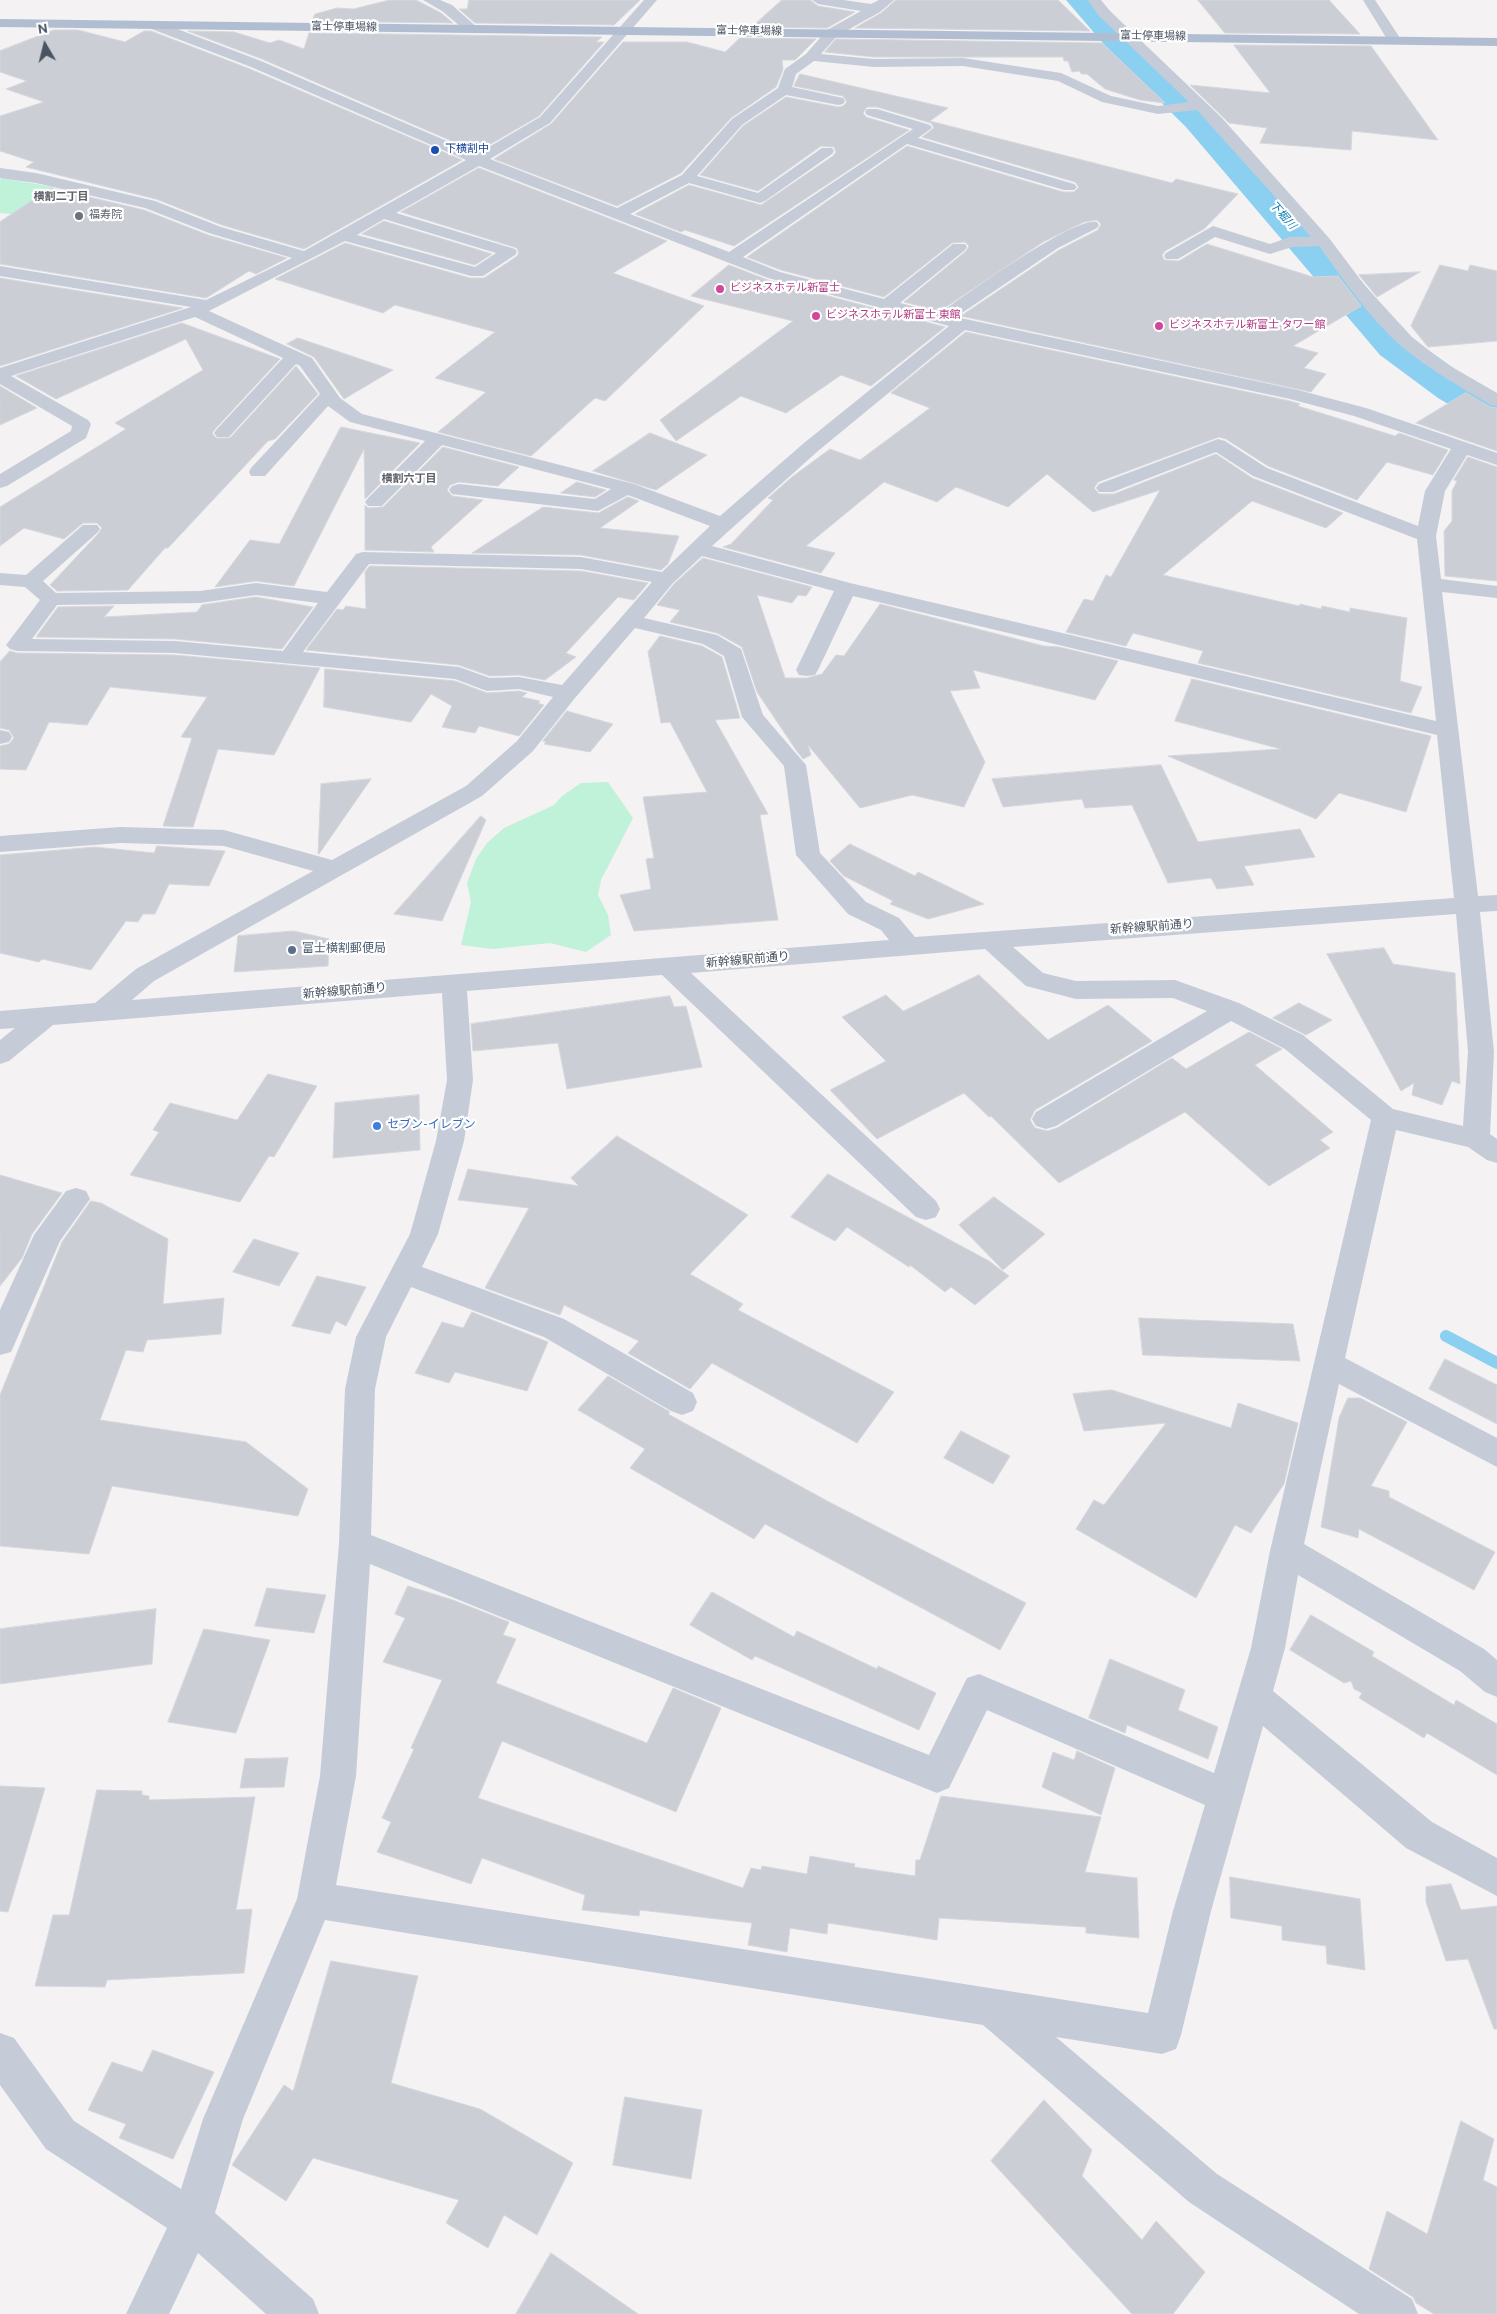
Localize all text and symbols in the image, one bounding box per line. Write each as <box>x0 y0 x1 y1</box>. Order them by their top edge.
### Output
north arrow <box>20 20 70 70</box>
text: N <box>37 21 49 39</box>
street label: 富士停車場線 <box>311 21 377 35</box>
street label: 富士停車場線 <box>716 25 782 39</box>
street label: 富士停車場線 <box>1120 30 1186 44</box>
place label: 下横割中 <box>445 143 489 157</box>
marker: 下横割中 <box>429 144 441 156</box>
district label: 横割二丁目 <box>34 191 88 205</box>
water label: 下堀川 <box>1266 199 1298 233</box>
place label: 福寿院 <box>89 209 122 223</box>
marker: 福寿院 <box>73 210 85 222</box>
place label: ビジネスホテル新富士 <box>730 282 840 296</box>
marker: ビジネスホテル新富士 <box>714 283 726 295</box>
place label: ビジネスホテル新富士 東館 <box>826 309 961 323</box>
marker: ビジネスホテル新富士 東館 <box>810 310 822 322</box>
place label: ビジネスホテル新富士 タワー館 <box>1169 319 1326 333</box>
marker: ビジネスホテル新富士 タワー館 <box>1153 320 1165 332</box>
district label: 横割六丁目 <box>382 473 436 487</box>
street label: 新幹線駅前通り <box>1110 918 1194 938</box>
place label: 富士横割郵便局 <box>302 943 386 957</box>
marker: 富士横割郵便局 <box>286 944 298 956</box>
street label: 新幹線駅前通り <box>706 950 790 972</box>
street label: 新幹線駅前通り <box>303 981 387 1003</box>
place label: セブン-イレブン <box>387 1119 476 1133</box>
marker: セブン-イレブン <box>371 1120 383 1132</box>

